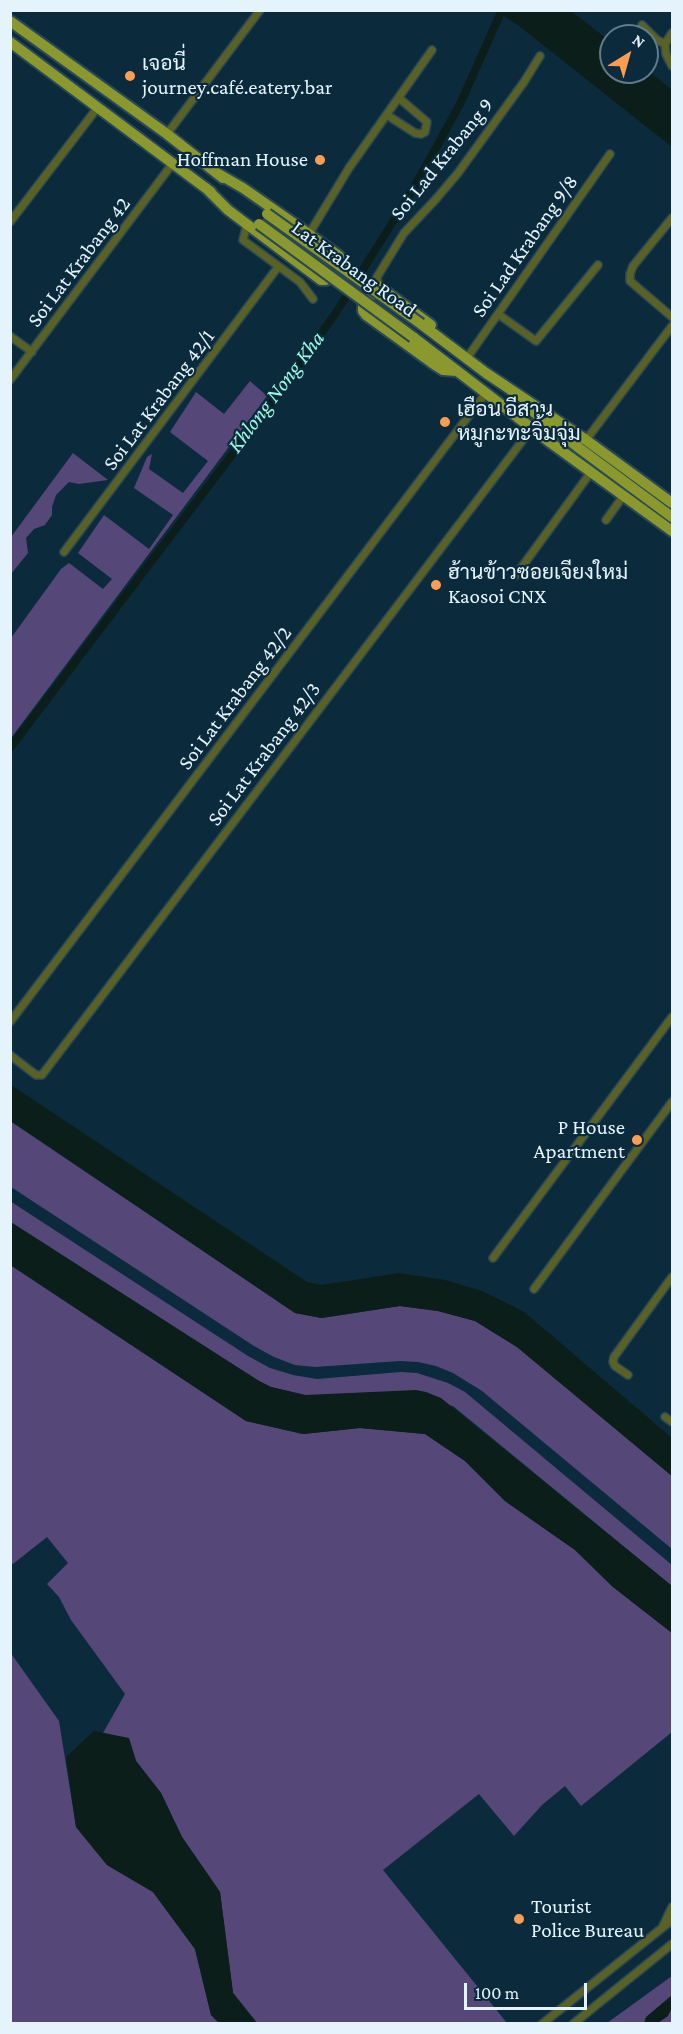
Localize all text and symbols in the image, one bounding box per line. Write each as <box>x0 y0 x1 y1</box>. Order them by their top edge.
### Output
north arrow <box>599 24 659 84</box>
text: N <box>629 31 648 51</box>
place label: เจอนี่ journey.café.eatery.bar <box>142 51 333 101</box>
marker: เจอนี่ journey.café.eatery.bar <box>123 69 137 83</box>
street label: Soi Lad Krabang 9 <box>385 93 499 225</box>
place label: Hoffman House <box>177 147 308 173</box>
marker: Hoffman House <box>313 153 327 167</box>
street label: Soi Lad Krabang 9/8 <box>467 170 583 322</box>
street label: Soi Lat Krabang 42 <box>22 192 136 332</box>
street label: Lat Krabang Road <box>287 215 421 323</box>
street label: Soi Lat Krabang 42/1 <box>98 325 220 475</box>
water label: Khlong Nong Kha <box>222 326 330 458</box>
place label: เฮือน อีสาน หมูกะทะจิ้มจุ่ม <box>457 397 581 447</box>
marker: เฮือน อีสาน หมูกะทะจิ้มจุ่ม <box>438 415 452 429</box>
place label: ฮ้านข้าวซอยเจียงใหม่ Kaosoi CNX <box>448 560 628 610</box>
marker: ฮ้านข้าวซอยเจียงใหม่ Kaosoi CNX <box>429 578 443 592</box>
street label: Soi Lat Krabang 42/2 <box>173 621 297 775</box>
street label: Soi Lat Krabang 42/3 <box>202 677 326 831</box>
place label: P House Apartment <box>534 1115 625 1165</box>
marker: P House Apartment <box>630 1133 644 1147</box>
place label: Tourist Police Bureau <box>531 1894 644 1944</box>
marker: Tourist Police Bureau <box>512 1912 526 1926</box>
scale bar <box>467 1971 590 2009</box>
text: 100 m <box>475 1983 519 2003</box>

